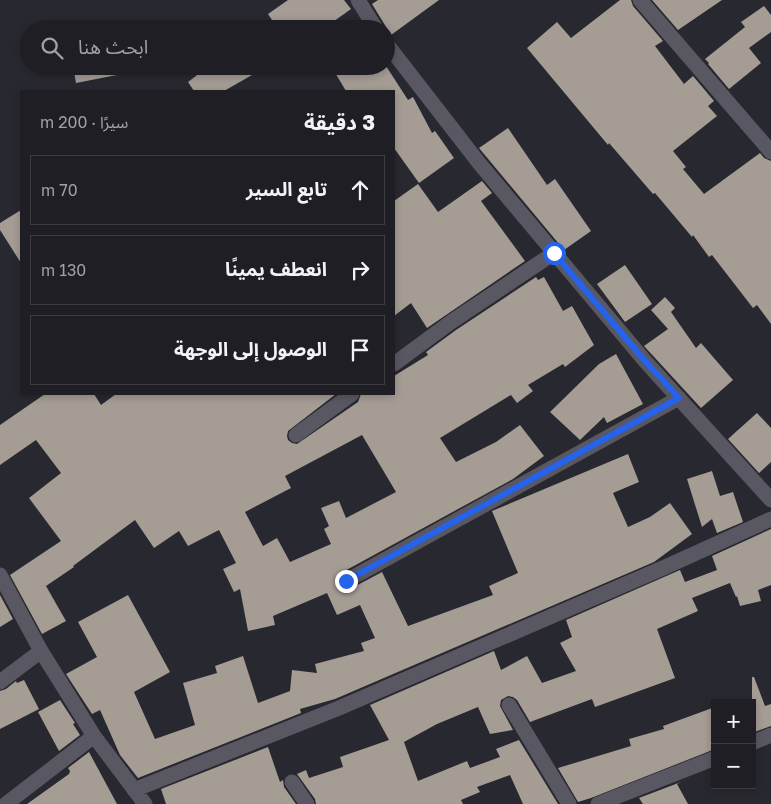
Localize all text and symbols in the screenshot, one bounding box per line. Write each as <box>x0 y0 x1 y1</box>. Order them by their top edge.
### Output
search box <box>20 20 395 75</box>
icon: search <box>38 34 66 62</box>
text: ابحث هنا <box>78 35 148 58</box>
text: 3 دقيقة <box>304 109 375 135</box>
text: سيرًا · 200 m <box>40 112 128 132</box>
icon: ahead <box>346 176 374 204</box>
text: تابع السير <box>246 177 327 200</box>
text: 70 m <box>41 180 78 200</box>
route start <box>543 242 566 265</box>
icon: right <box>346 256 374 284</box>
text: انعطف يمينًا <box>225 257 327 280</box>
text: 130 m <box>41 260 86 280</box>
icon: arrive <box>346 336 374 364</box>
text: الوصول إلى الوجهة <box>174 337 327 360</box>
route end <box>335 570 358 593</box>
map controls <box>711 699 756 789</box>
button: + <box>711 699 756 744</box>
button: − <box>711 744 756 789</box>

